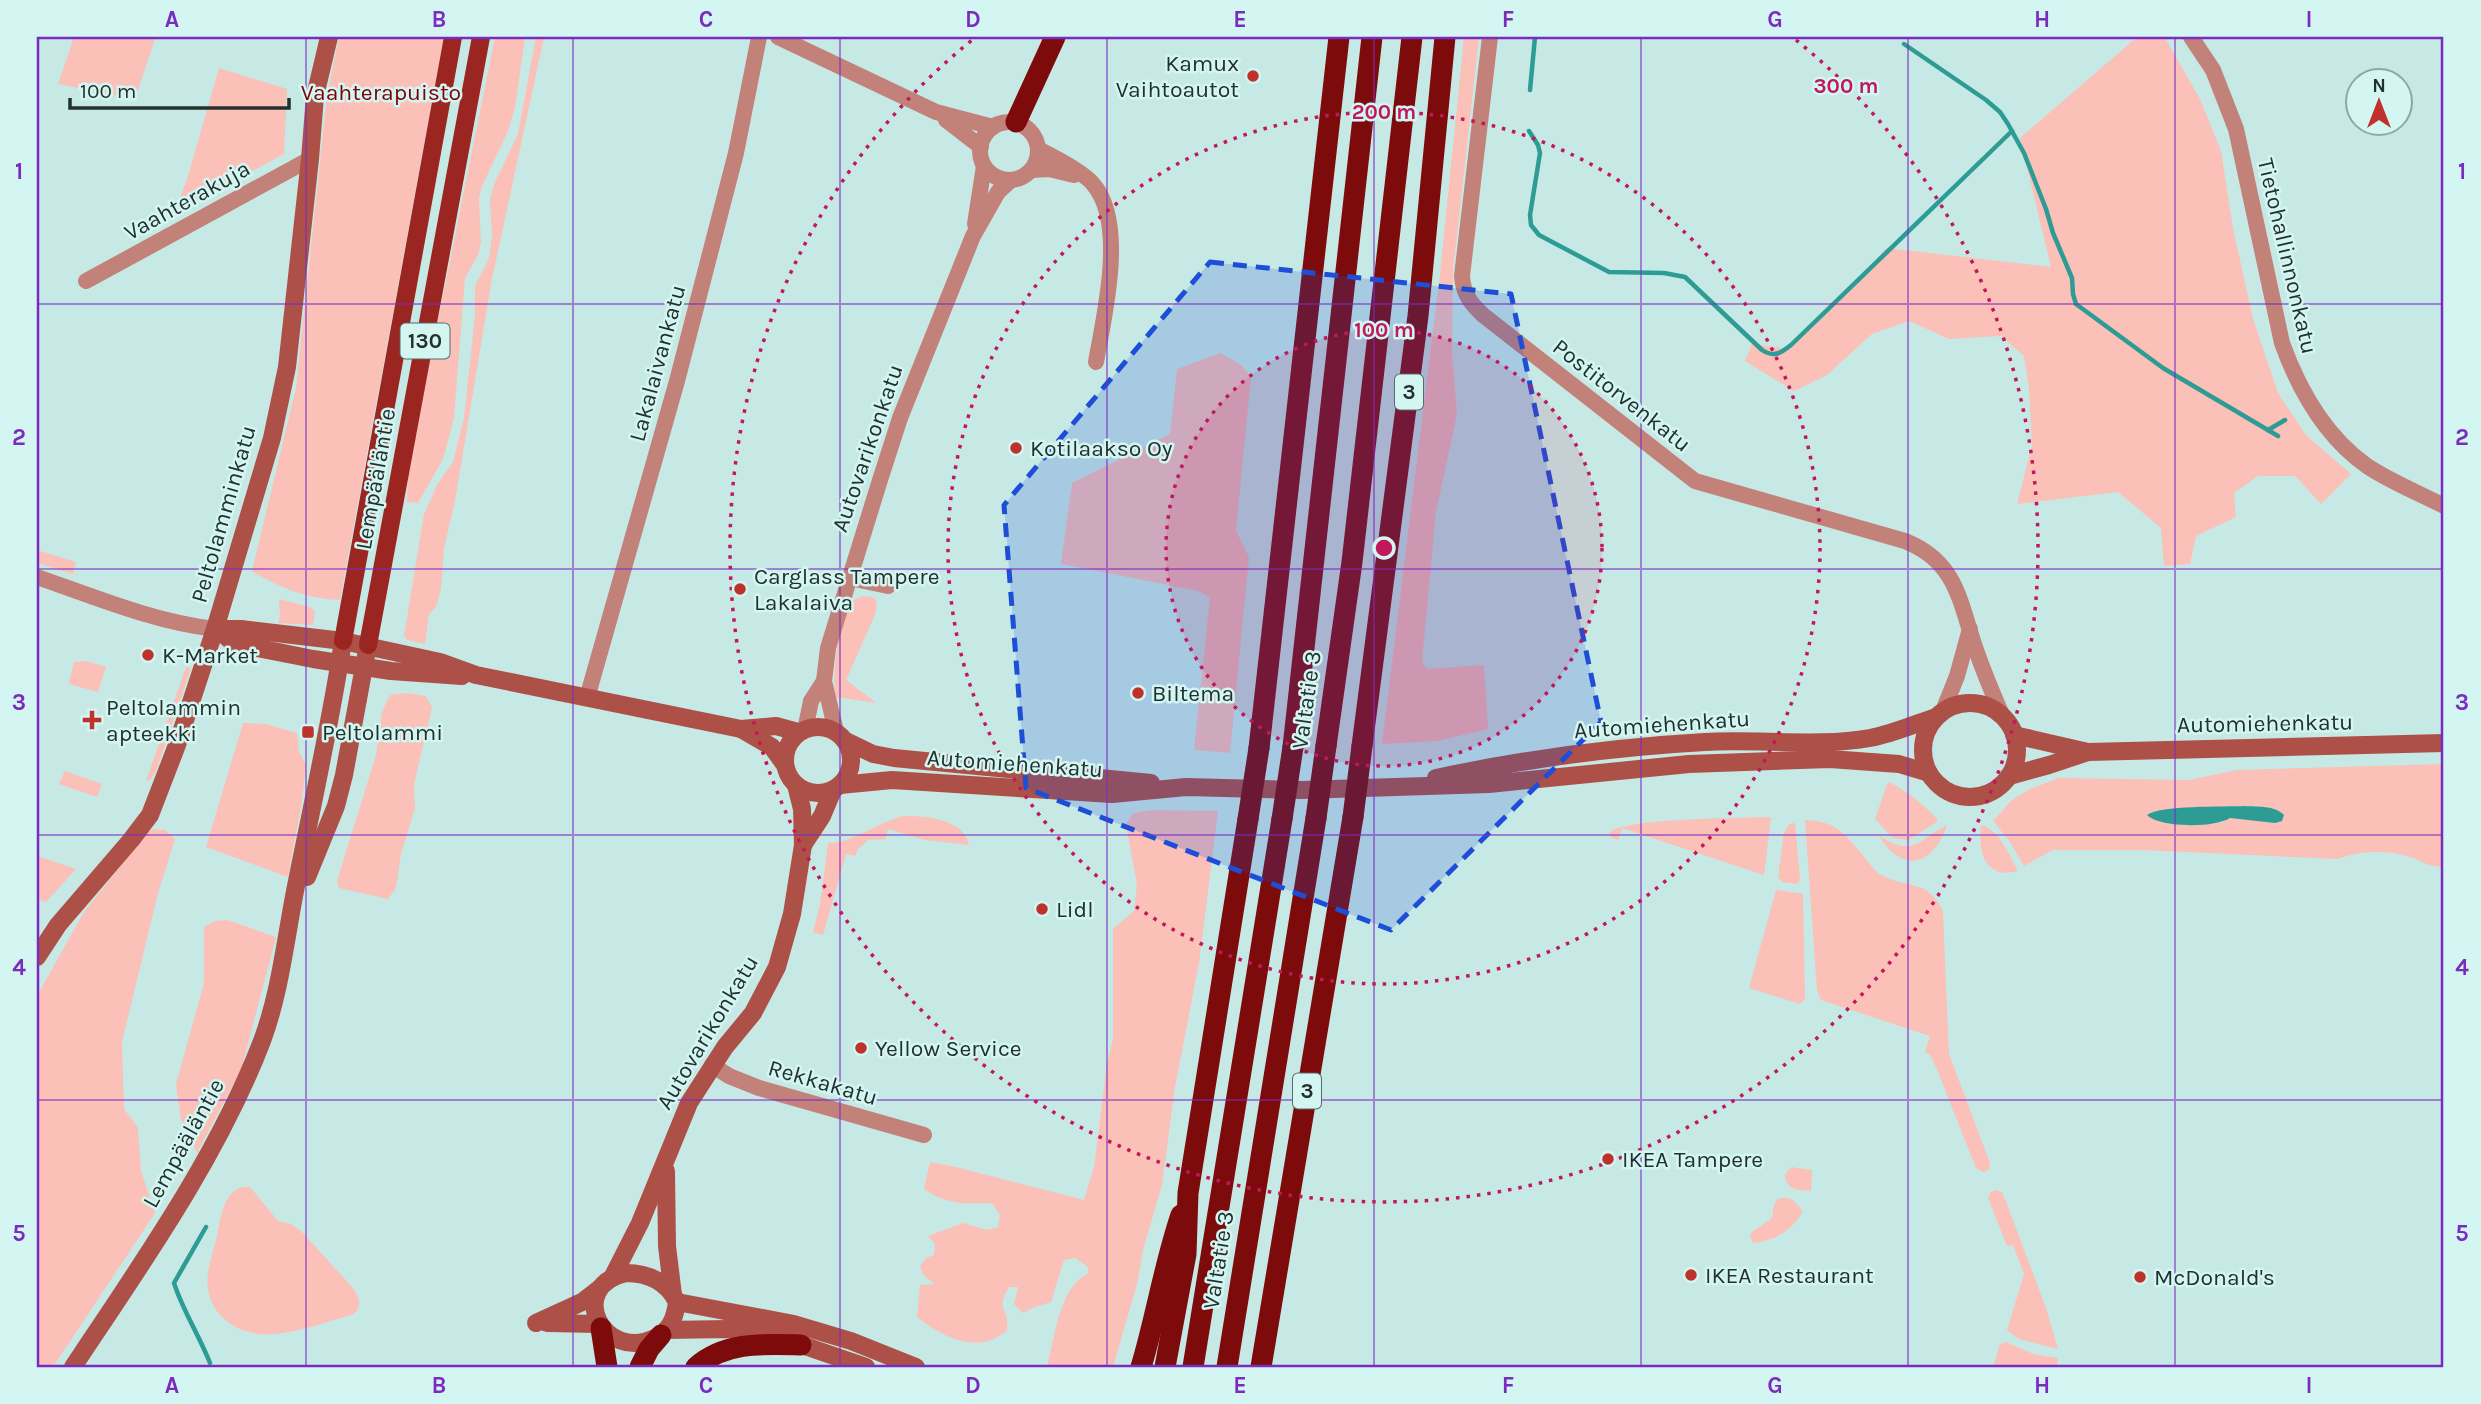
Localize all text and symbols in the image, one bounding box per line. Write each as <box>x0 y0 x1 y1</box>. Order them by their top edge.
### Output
text: A <box>165 6 179 33</box>
text: B <box>432 6 446 33</box>
text: C <box>699 6 713 33</box>
text: D <box>965 6 981 33</box>
text: E <box>1233 6 1247 33</box>
text: F <box>1502 6 1514 33</box>
text: G <box>1767 6 1783 33</box>
text: H <box>2034 6 2050 33</box>
text: I <box>2305 6 2313 33</box>
place label: Kamux Vaihtoautot <box>1116 50 1239 103</box>
scale bar <box>70 66 289 110</box>
north arrow <box>2344 66 2414 136</box>
marker: Kamux Vaihtoautot <box>1245 68 1261 84</box>
text: 300 m <box>1814 74 1878 98</box>
text: N <box>2372 75 2386 97</box>
text: 100 m <box>80 79 137 103</box>
park label: Vaahterapuisto <box>301 79 461 106</box>
text: 200 m <box>1352 100 1416 124</box>
street label: Vaahterakuja <box>120 155 255 246</box>
street label: Tietohallinnonkatu <box>2252 156 2323 357</box>
text: 1 <box>15 158 23 185</box>
text: 1 <box>2458 158 2466 185</box>
street label: Lakalaivankatu <box>624 282 691 445</box>
text: 100 m <box>1354 318 1414 342</box>
road number: 130 <box>400 324 450 358</box>
street label: Postitorvenkatu <box>1547 333 1696 458</box>
street label: Autovarikonkatu <box>826 361 909 535</box>
road number: 3 <box>1395 374 1423 410</box>
street label: Lempääläntie <box>350 406 401 552</box>
street label: Peltolamminkatu <box>185 422 262 606</box>
text: 2 <box>12 424 26 451</box>
text: 2 <box>2455 424 2469 451</box>
place label: Kotilaakso Oy <box>1030 435 1173 462</box>
marker: Kotilaakso Oy <box>1008 440 1024 456</box>
centre of rings <box>1372 536 1396 560</box>
place label: Carglass Tampere Lakalaiva <box>754 563 940 616</box>
marker: Carglass Tampere Lakalaiva <box>732 581 748 597</box>
place label: K-Market <box>162 642 258 669</box>
marker: K-Market <box>140 647 156 663</box>
street label: Valtatie 3 <box>1286 649 1327 751</box>
place label: Biltema <box>1152 680 1234 707</box>
marker: Biltema <box>1130 685 1146 701</box>
text: 3 <box>12 689 26 716</box>
text: 3 <box>2455 689 2469 716</box>
place label: Peltolammin apteekki <box>106 694 241 747</box>
street label: Automiehenkatu <box>1573 705 1751 744</box>
street label: Automiehenkatu <box>2177 708 2353 739</box>
marker: Peltolammin apteekki <box>84 712 100 728</box>
place label: Peltolammi <box>322 719 443 746</box>
marker: Peltolammi <box>300 724 316 740</box>
street label: Automiehenkatu <box>926 744 1104 783</box>
place label: Lidl <box>1056 896 1094 923</box>
marker: Lidl <box>1034 901 1050 917</box>
street label: Autovarikonkatu <box>651 950 764 1114</box>
text: 4 <box>12 954 26 981</box>
text: 4 <box>2455 954 2469 981</box>
place label: Yellow Service <box>875 1035 1022 1062</box>
marker: Yellow Service <box>853 1040 869 1056</box>
street label: Rekkakatu <box>765 1054 881 1111</box>
street label: Lempääläntie <box>137 1074 230 1212</box>
road number: 3 <box>1293 1074 1321 1108</box>
place label: IKEA Tampere <box>1622 1146 1763 1173</box>
marker: IKEA Tampere <box>1600 1151 1616 1167</box>
street label: Valtatie 3 <box>1197 1209 1240 1311</box>
text: 5 <box>12 1220 26 1247</box>
text: 5 <box>2455 1220 2469 1247</box>
place label: IKEA Restaurant <box>1705 1262 1874 1289</box>
place label: McDonald's <box>2154 1264 2275 1291</box>
marker: IKEA Restaurant <box>1683 1267 1699 1283</box>
marker: McDonald's <box>2132 1269 2148 1285</box>
text: A <box>165 1372 179 1399</box>
text: B <box>432 1372 446 1399</box>
text: C <box>699 1372 713 1399</box>
text: D <box>965 1372 981 1399</box>
text: E <box>1233 1372 1247 1399</box>
text: F <box>1502 1372 1514 1399</box>
text: G <box>1767 1372 1783 1399</box>
text: H <box>2034 1372 2050 1399</box>
text: I <box>2305 1372 2313 1399</box>

